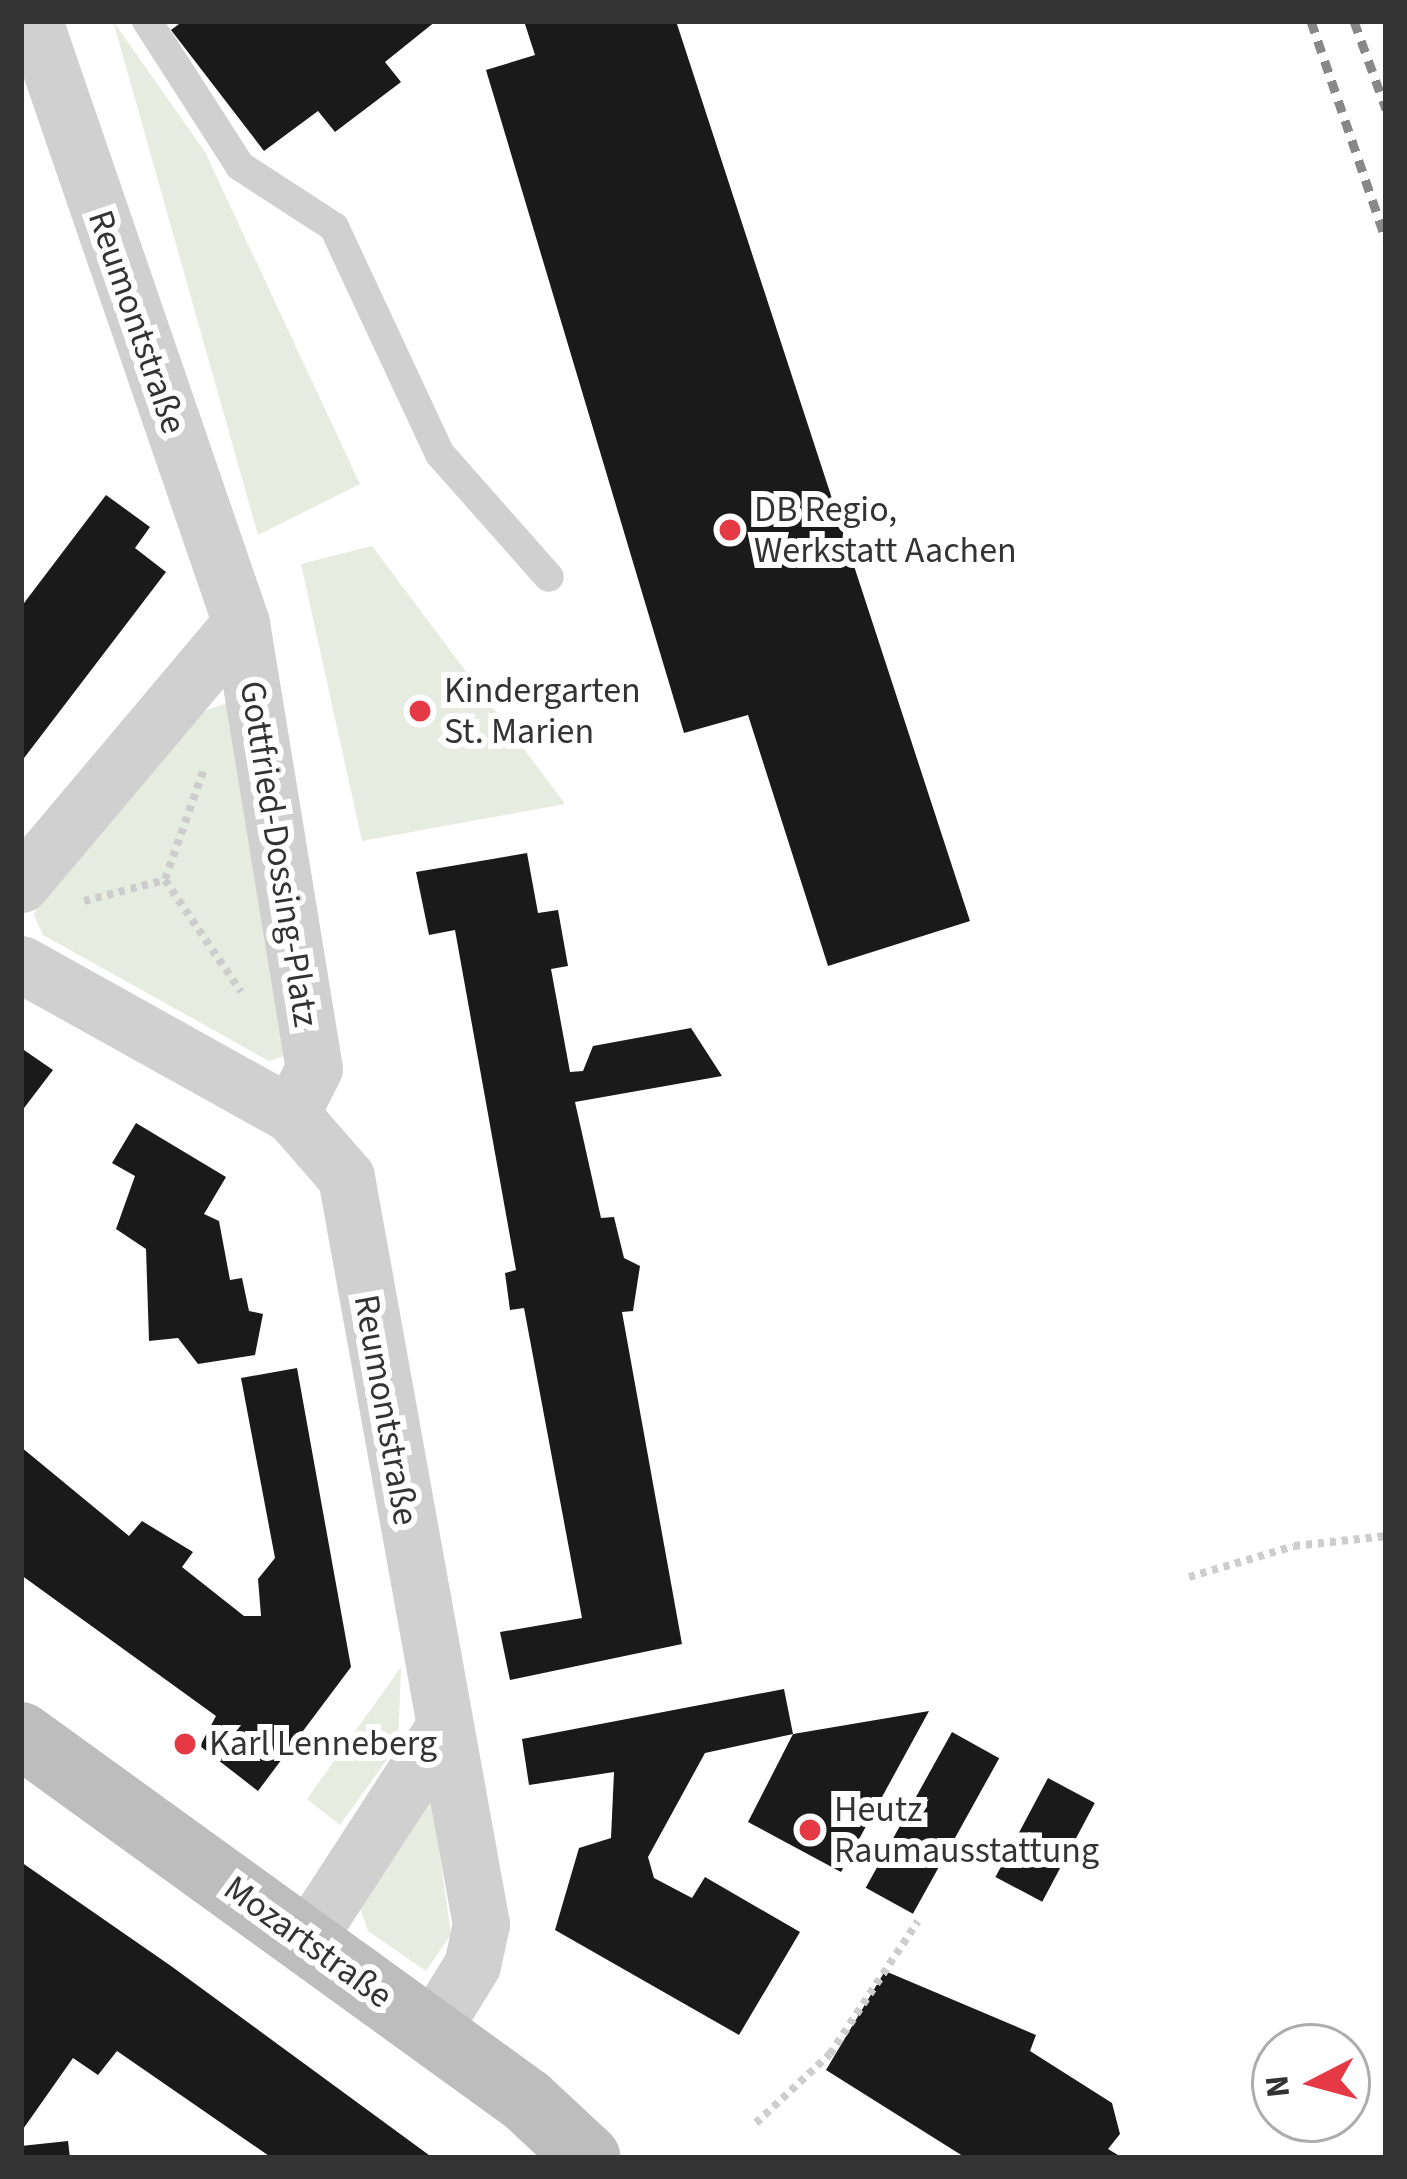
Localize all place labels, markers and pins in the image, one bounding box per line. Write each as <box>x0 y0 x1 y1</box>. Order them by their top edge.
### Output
place label: DB Regio, Werkstatt Aachen <box>754 487 1017 572</box>
marker: DB Regio, Werkstatt Aachen <box>717 517 743 543</box>
place label: Kindergarten St. Marien <box>444 668 641 753</box>
marker: Kindergarten St. Marien <box>407 698 433 724</box>
place label: Karl Lenneberg <box>209 1722 437 1766</box>
marker: Karl Lenneberg <box>172 1731 198 1757</box>
place label: Heutz Raumausstattung <box>834 1787 1099 1872</box>
marker: Heutz Raumausstattung <box>797 1817 823 1843</box>

